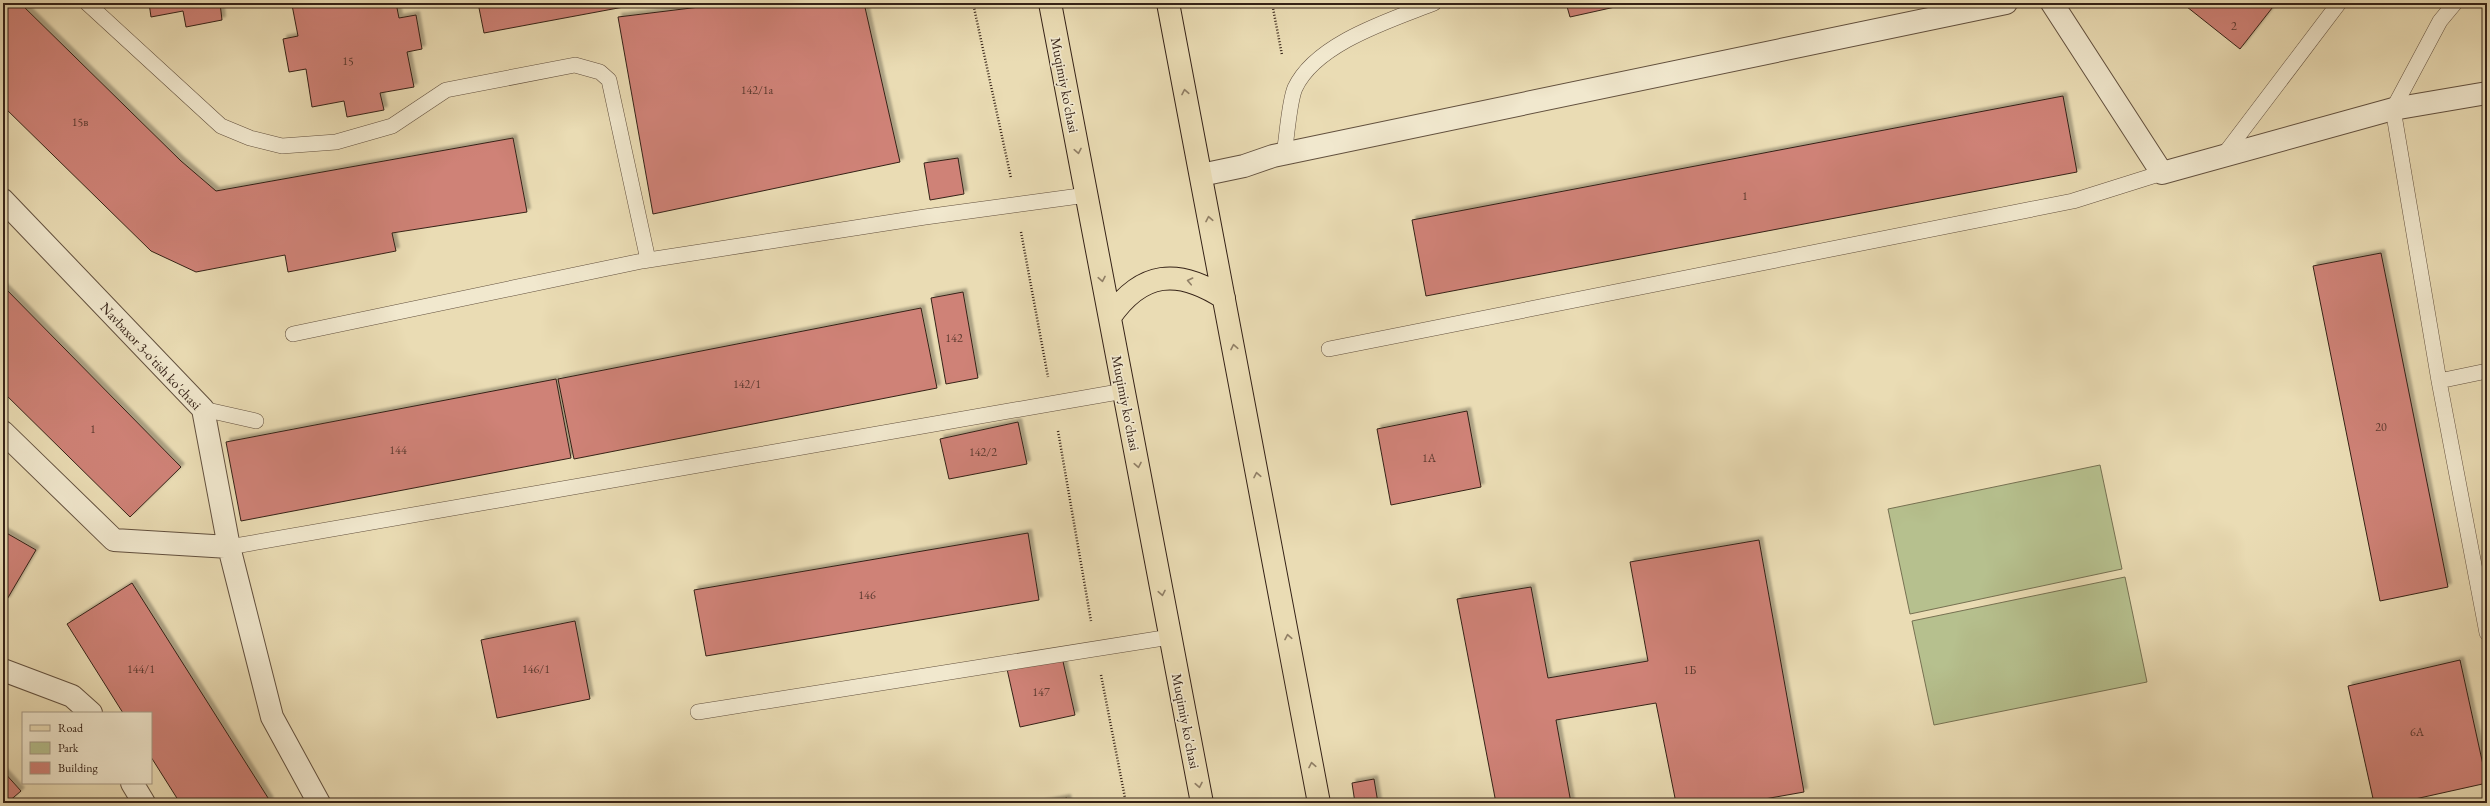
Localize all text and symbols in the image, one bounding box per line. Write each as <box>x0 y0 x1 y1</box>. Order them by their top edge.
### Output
house number: 2 <box>2231 18 2237 34</box>
street label: Muqimiy ko'chasi <box>1047 36 1083 135</box>
house number: 15 <box>342 53 354 69</box>
house number: 142/1a <box>741 82 774 98</box>
one-way arrow <box>1181 89 1190 95</box>
house number: 15в <box>72 114 88 130</box>
one-way arrow <box>1074 148 1082 154</box>
house number: 1 <box>1742 188 1748 204</box>
one-way arrow <box>1206 216 1214 222</box>
one-way arrow <box>1098 276 1106 282</box>
one-way arrow <box>1186 277 1193 285</box>
street label: Navbaxor 3-o'tish ko'chasi <box>97 298 206 414</box>
house number: 142 <box>945 330 963 346</box>
one-way arrow <box>1230 344 1238 350</box>
street label: Muqimiy ko'chasi <box>1108 354 1144 453</box>
house number: 142/1 <box>733 376 761 392</box>
house number: 20 <box>2375 419 2387 435</box>
house number: 1 <box>90 421 96 437</box>
house number: 144 <box>389 442 407 458</box>
house number: 142/2 <box>969 444 997 460</box>
house number: 1A <box>1422 450 1437 466</box>
one-way arrow <box>1133 462 1141 468</box>
one-way arrow <box>1254 472 1262 478</box>
house number: 146 <box>858 587 876 603</box>
one-way arrow <box>1157 590 1165 596</box>
one-way arrow <box>1284 634 1293 640</box>
house number: 144/1 <box>127 661 155 677</box>
house number: 146/1 <box>522 661 550 677</box>
house number: 1Б <box>1684 662 1696 678</box>
street label: Muqimiy ko'chasi <box>1168 672 1204 771</box>
house number: 147 <box>1032 684 1050 700</box>
legend <box>22 712 152 784</box>
text: Road <box>58 720 84 736</box>
house number: 6A <box>2410 724 2425 740</box>
text: Park <box>58 740 79 756</box>
text: Building <box>58 760 99 776</box>
one-way arrow <box>1308 762 1317 768</box>
one-way arrow <box>1194 782 1203 788</box>

